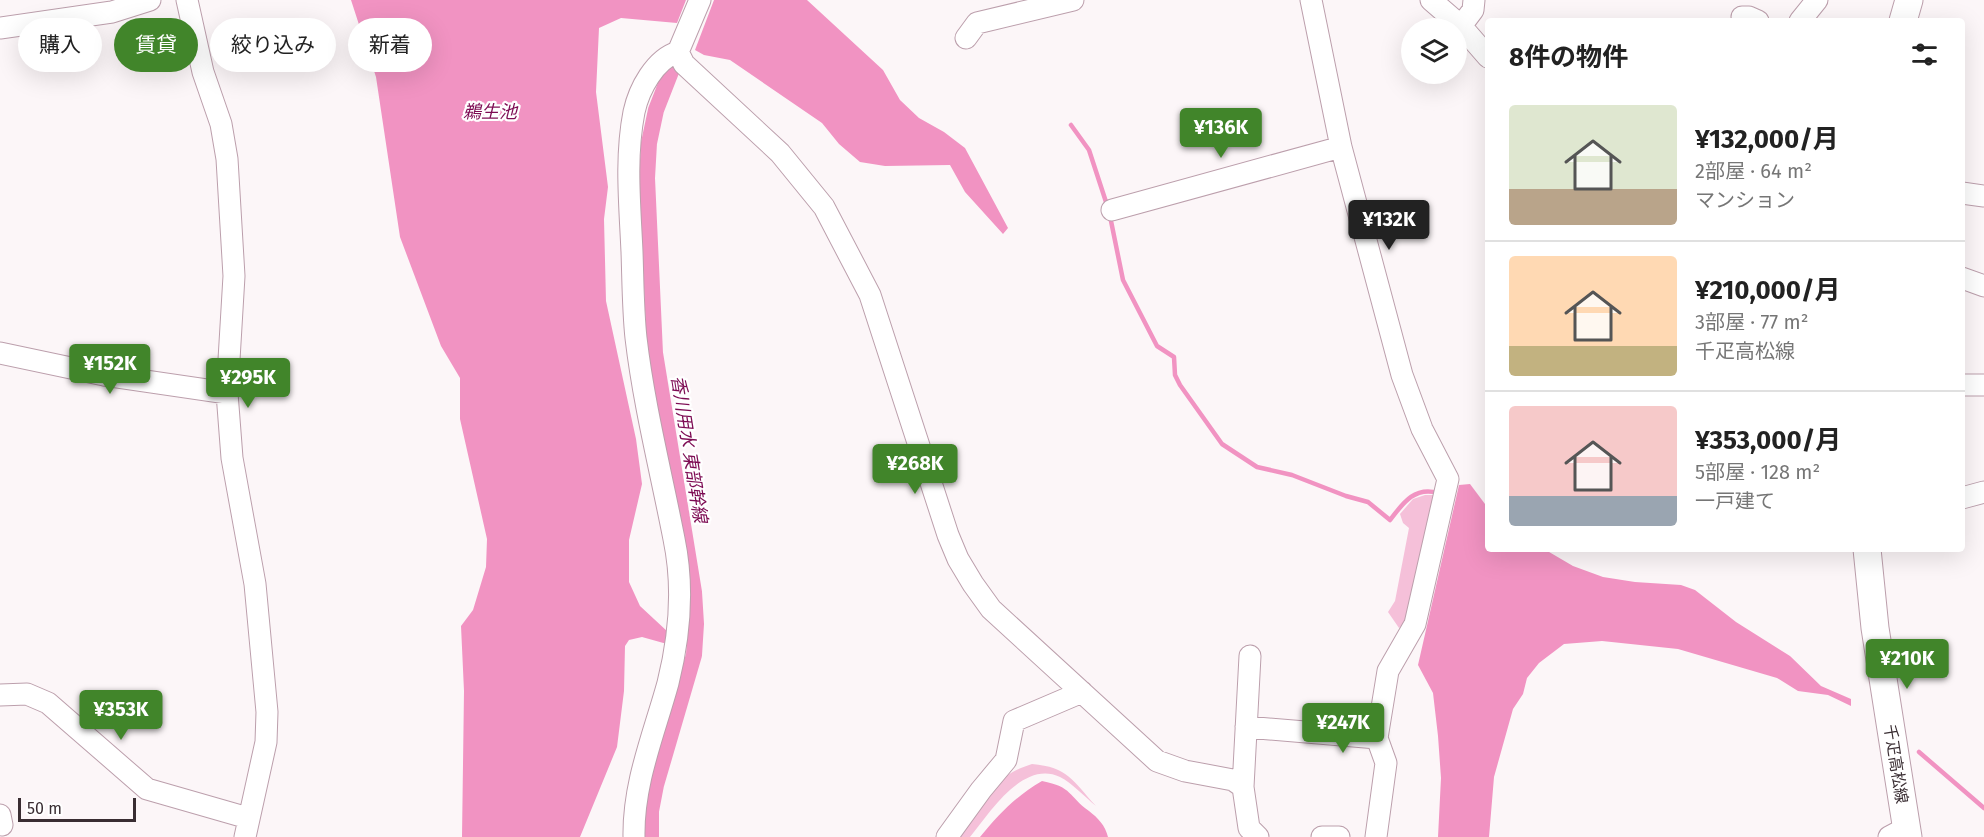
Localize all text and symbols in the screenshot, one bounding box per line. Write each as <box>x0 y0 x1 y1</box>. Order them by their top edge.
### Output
chip: 購入 <box>18 18 102 72</box>
chip: 賃貸 <box>114 18 198 72</box>
chip: 絞り込み <box>210 18 336 72</box>
chip: 新着 <box>348 18 432 72</box>
map controls <box>1401 18 1467 84</box>
button: layers <box>1401 18 1467 84</box>
icon: filters <box>1908 38 1941 71</box>
text: 8件の物件 <box>1509 42 1628 73</box>
water label: 鵜生池 <box>463 101 519 123</box>
pin: ¥136K <box>1179 108 1263 159</box>
text: ¥136K <box>1194 115 1248 139</box>
text: ¥132,000/月 <box>1695 124 1839 155</box>
icon: home <box>1557 129 1629 201</box>
text: 2部屋 · 64 m² <box>1695 159 1812 183</box>
text: マンション <box>1695 188 1795 212</box>
pin: ¥132K <box>1347 200 1431 251</box>
text: ¥132K <box>1362 207 1416 231</box>
text: ¥210,000/月 <box>1695 275 1841 306</box>
icon: home <box>1557 280 1629 352</box>
text: 3部屋 · 77 m² <box>1695 310 1808 334</box>
text: 千疋高松線 <box>1695 339 1795 363</box>
pin: ¥152K <box>68 344 152 395</box>
text: ¥152K <box>83 351 137 375</box>
pin: ¥295K <box>206 358 290 409</box>
text: ¥295K <box>220 365 276 389</box>
water label: 香川用水 東部幹線 <box>667 374 712 526</box>
text: ¥353,000/月 <box>1695 425 1841 456</box>
icon: home <box>1557 430 1629 502</box>
pin: ¥268K <box>873 444 957 495</box>
text: ¥268K <box>887 451 943 475</box>
text: 5部屋 · 128 m² <box>1695 460 1820 484</box>
text: 一戸建て <box>1695 489 1775 513</box>
pin: ¥210K <box>1865 639 1949 690</box>
text: ¥210K <box>1880 646 1934 670</box>
pin: ¥353K <box>79 690 163 741</box>
text: ¥353K <box>93 697 149 721</box>
pin: ¥247K <box>1301 703 1385 754</box>
text: ¥247K <box>1316 710 1370 734</box>
street label: 千疋高松線 <box>1880 723 1912 805</box>
scale bar <box>18 795 136 822</box>
text: 50 m <box>27 799 62 818</box>

